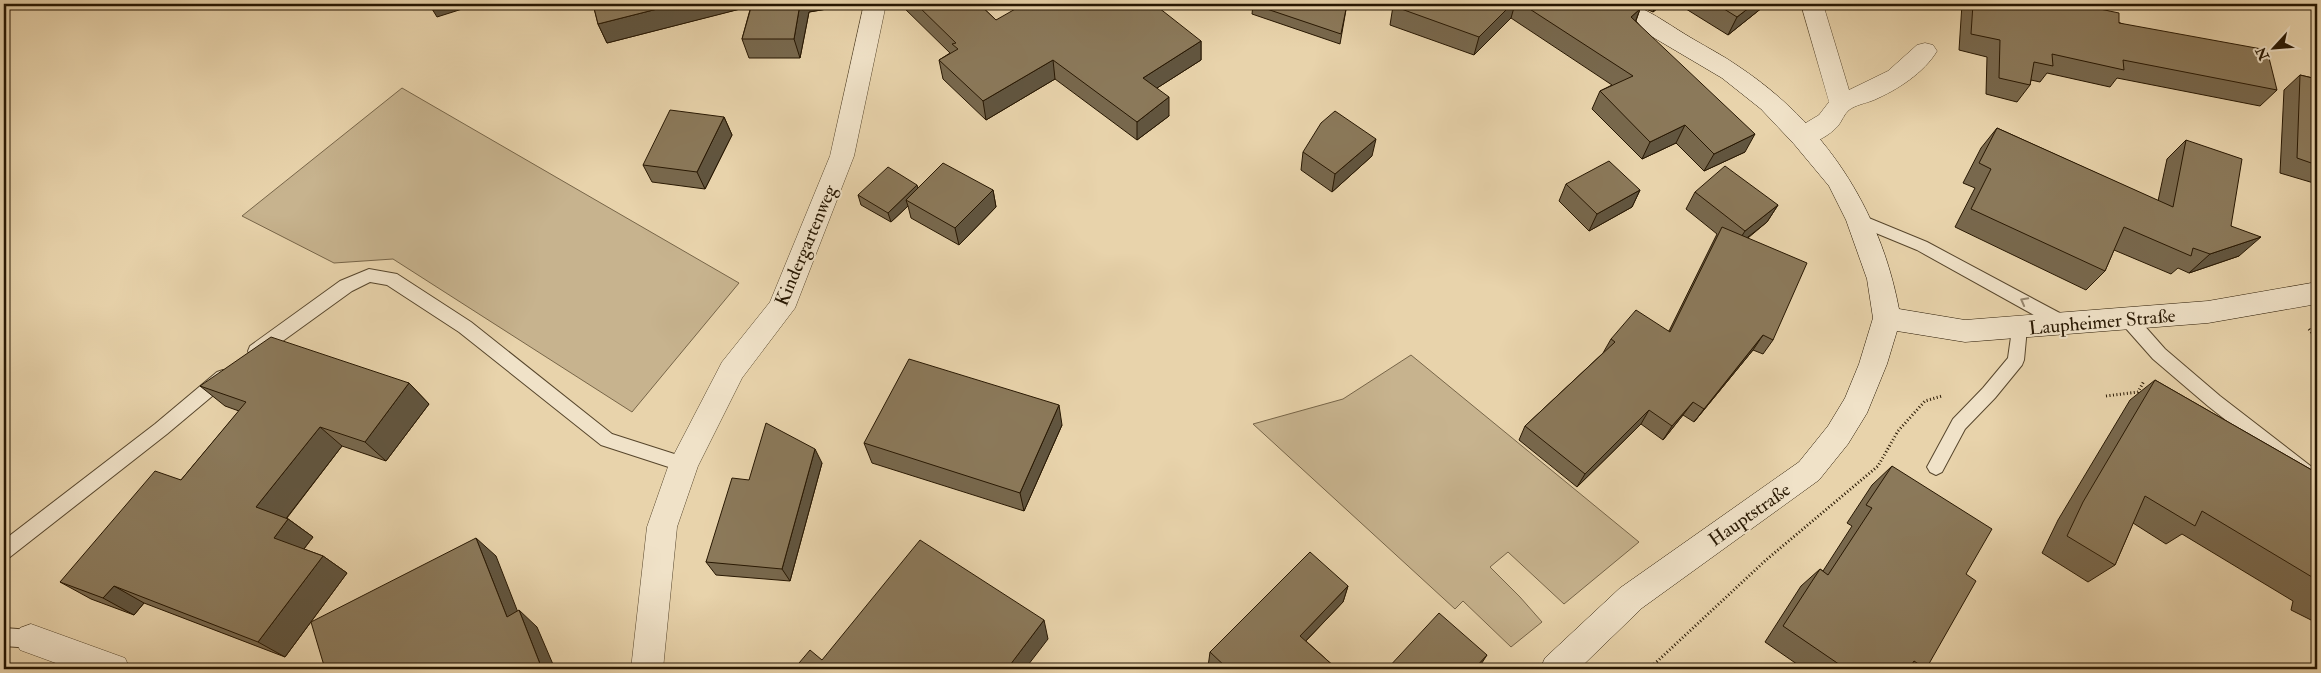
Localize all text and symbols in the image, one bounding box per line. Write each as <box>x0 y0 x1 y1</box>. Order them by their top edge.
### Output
north arrow <box>2248 22 2298 72</box>
text: N <box>2252 44 2274 64</box>
street label: Kindergartenweg <box>770 181 842 310</box>
one-way arrow <box>2020 298 2029 308</box>
street label: Laupheimer Straße <box>2028 304 2177 341</box>
street label: Hauptstraße <box>1704 478 1796 553</box>

